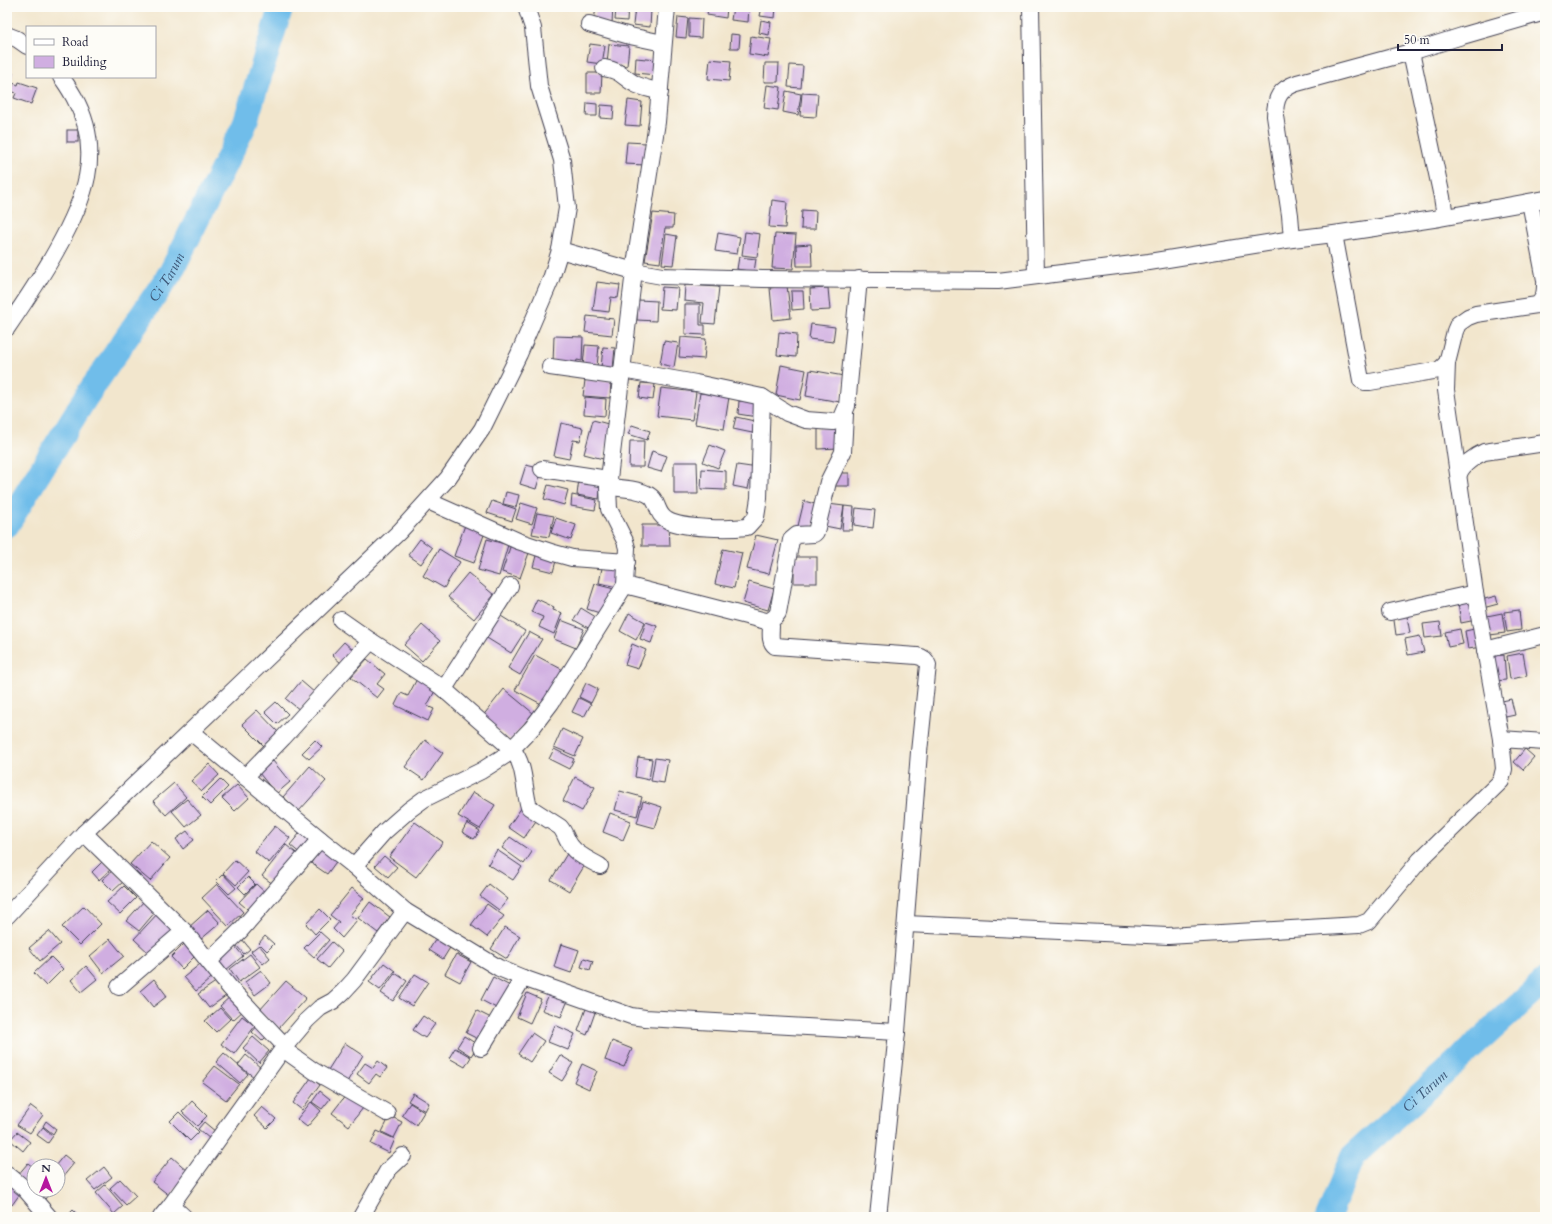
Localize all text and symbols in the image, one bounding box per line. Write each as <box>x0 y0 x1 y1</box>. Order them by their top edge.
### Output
legend <box>26 26 156 78</box>
scale bar <box>1398 26 1502 52</box>
text: 50 m <box>1404 32 1431 48</box>
text: Road <box>62 34 89 50</box>
text: Building <box>62 54 107 70</box>
water label: Ci Tarum <box>144 249 189 305</box>
water label: Ci Tarum <box>1398 1065 1452 1116</box>
north arrow <box>26 1158 66 1198</box>
text: N <box>41 1161 51 1176</box>

